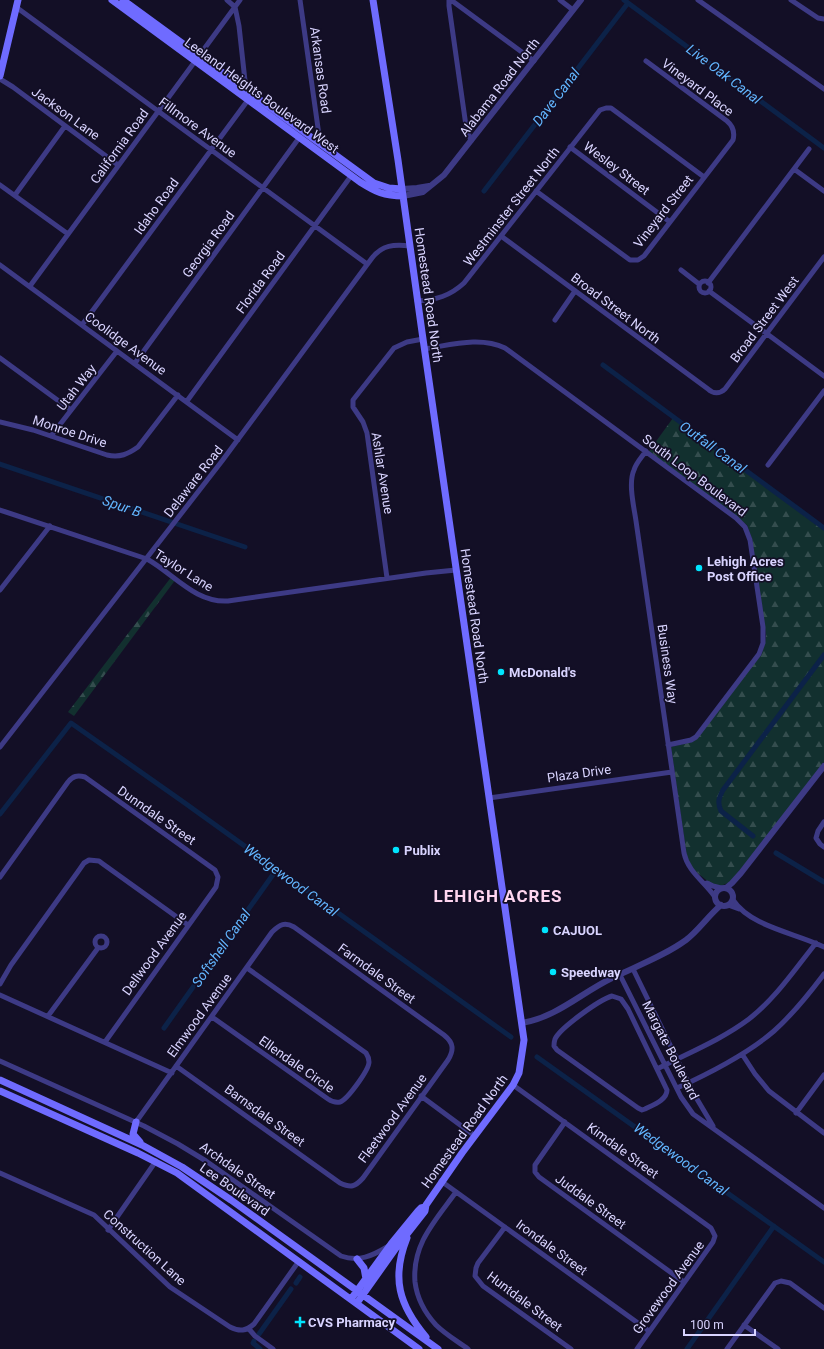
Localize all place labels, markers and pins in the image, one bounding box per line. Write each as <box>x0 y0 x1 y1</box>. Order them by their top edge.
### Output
place label: Lehigh Acres Post Office <box>707 554 784 584</box>
marker: Lehigh Acres Post Office <box>694 563 704 573</box>
place label: McDonald's <box>509 665 576 680</box>
marker: McDonald's <box>496 667 506 677</box>
place label: Publix <box>404 843 441 858</box>
marker: Publix <box>391 845 401 855</box>
place label: CAJUOL <box>553 923 602 938</box>
marker: CAJUOL <box>540 925 550 935</box>
place label: Speedway <box>561 965 621 980</box>
marker: Speedway <box>548 967 558 977</box>
place label: CVS Pharmacy <box>308 1315 396 1330</box>
marker: CVS Pharmacy <box>295 1317 305 1327</box>

